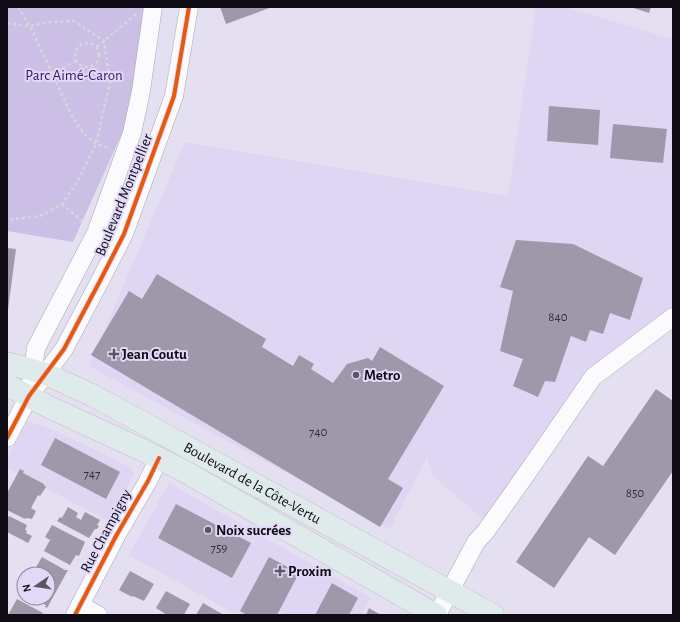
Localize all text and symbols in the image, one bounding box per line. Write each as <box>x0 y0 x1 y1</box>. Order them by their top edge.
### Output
park label: Parc Aimé-Caron <box>25 68 123 83</box>
street label: Boulevard Montpellier <box>93 132 155 258</box>
house number: 840 <box>548 311 568 324</box>
place label: Jean Coutu <box>122 347 187 362</box>
marker: Jean Coutu <box>109 349 119 359</box>
place label: Metro <box>364 368 401 383</box>
marker: Metro <box>351 370 361 380</box>
house number: 740 <box>309 426 327 439</box>
street label: Boulevard de la Côte-Vertu <box>181 439 324 527</box>
house number: 747 <box>83 468 101 481</box>
street label: Rue Champigny <box>78 486 134 575</box>
house number: 850 <box>626 487 644 500</box>
place label: Noix sucrées <box>216 523 291 538</box>
marker: Noix sucrées <box>203 525 213 535</box>
house number: 759 <box>211 542 227 555</box>
place label: Proxim <box>288 564 332 579</box>
north arrow <box>16 566 56 606</box>
marker: Proxim <box>275 566 285 576</box>
text: N <box>21 583 33 593</box>

